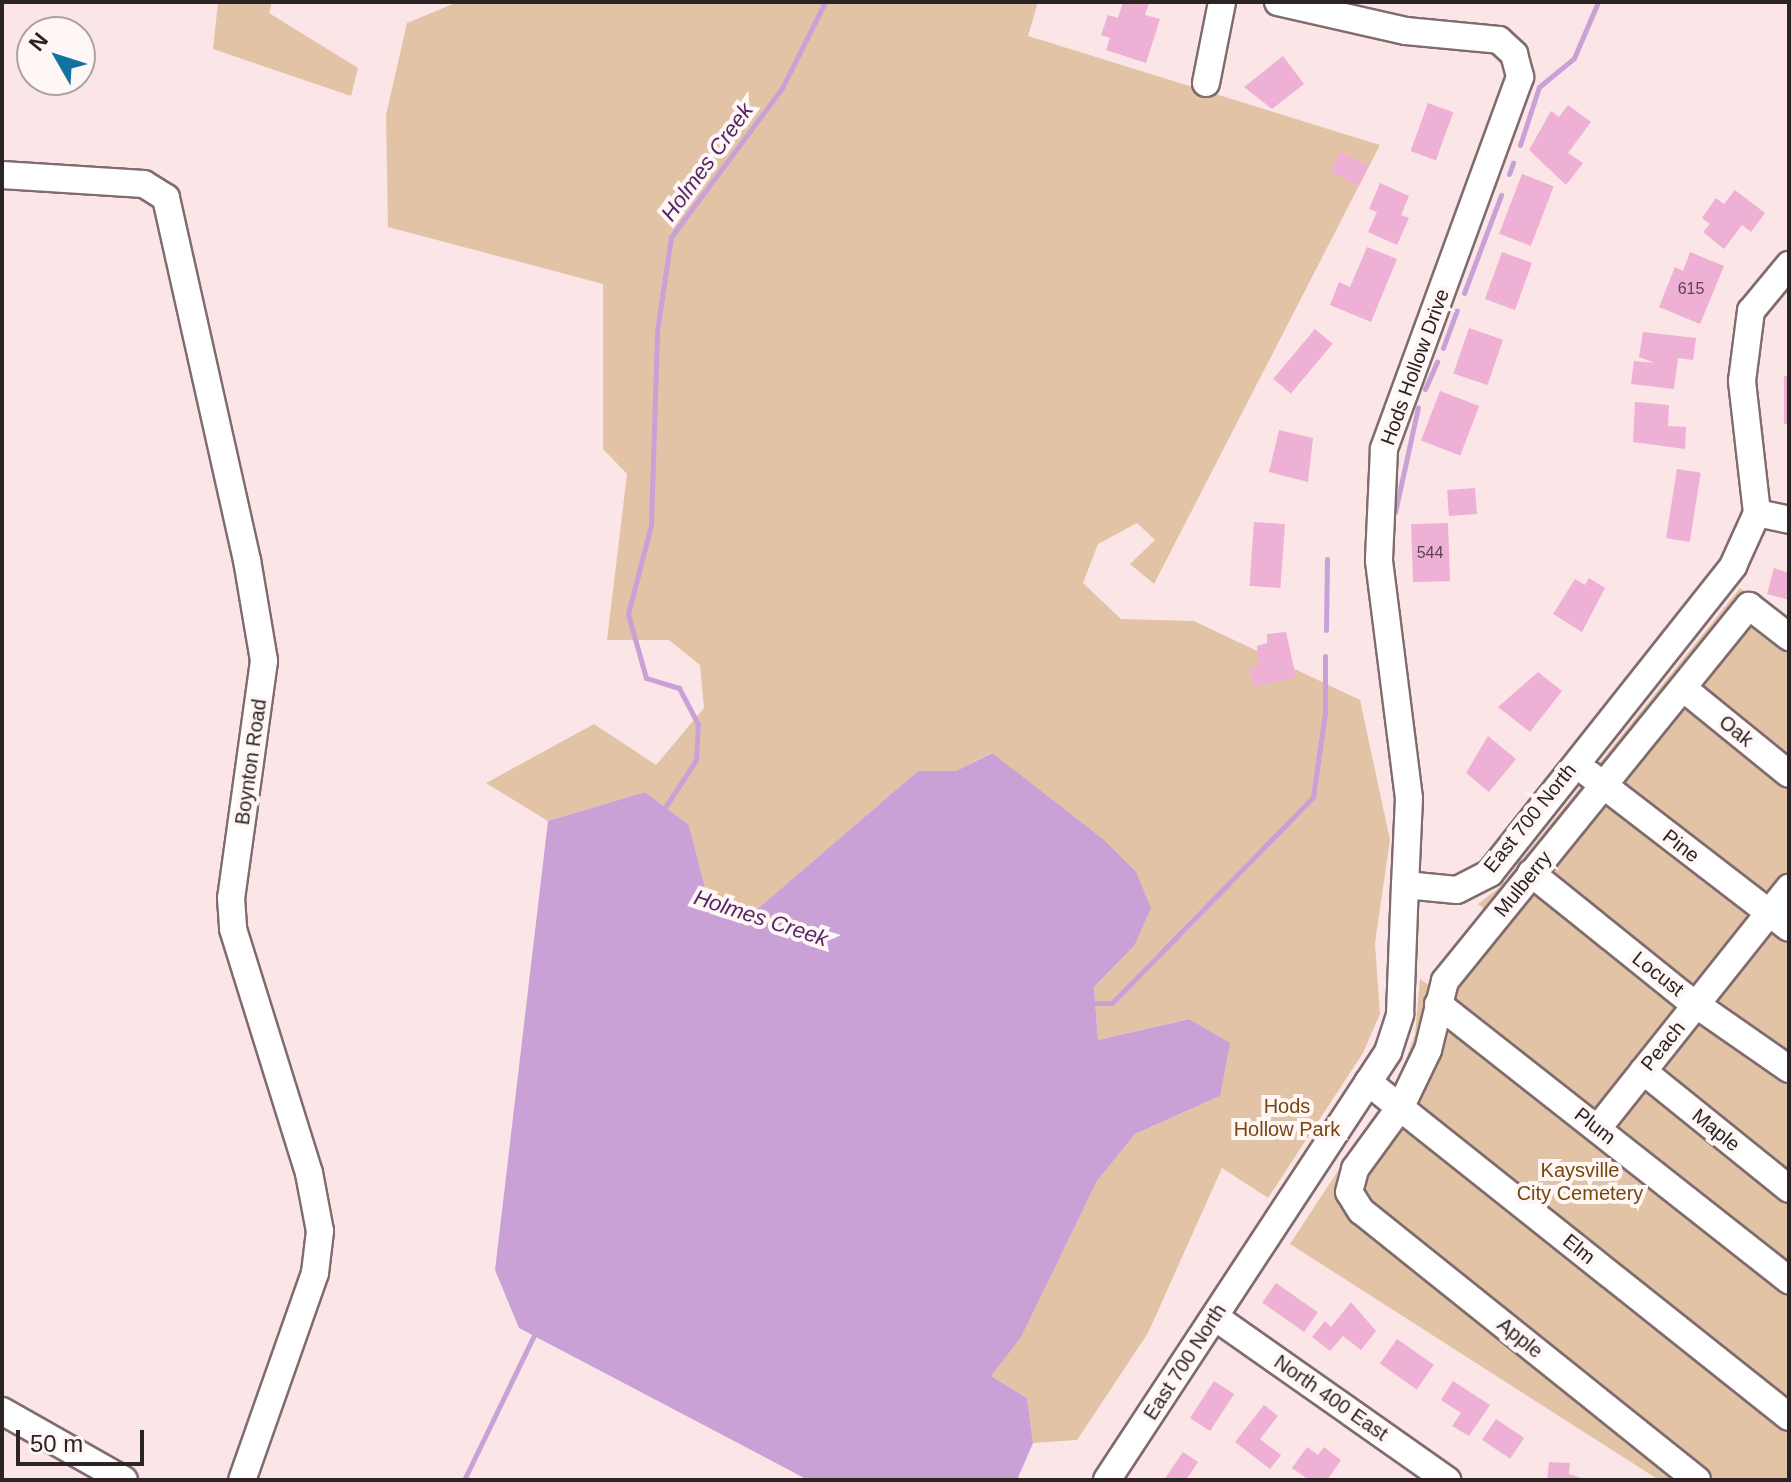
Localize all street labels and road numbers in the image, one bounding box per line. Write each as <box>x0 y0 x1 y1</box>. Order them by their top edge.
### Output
street label: Hods Hollow Drive <box>1376 286 1454 448</box>
street label: Boynton Road <box>230 698 272 826</box>
street label: Oak <box>1714 710 1758 752</box>
street label: East 700 North <box>1479 759 1581 877</box>
street label: Pine <box>1658 824 1704 868</box>
street label: Mulberry <box>1489 846 1557 922</box>
street label: Locust <box>1627 946 1689 1002</box>
street label: Peach <box>1636 1016 1690 1076</box>
street label: Plum <box>1570 1103 1620 1149</box>
street label: Maple <box>1687 1104 1745 1156</box>
street label: Elm <box>1558 1229 1600 1269</box>
street label: East 700 North <box>1139 1300 1231 1424</box>
street label: Apple <box>1493 1313 1547 1363</box>
street label: North 400 East <box>1269 1350 1393 1446</box>

